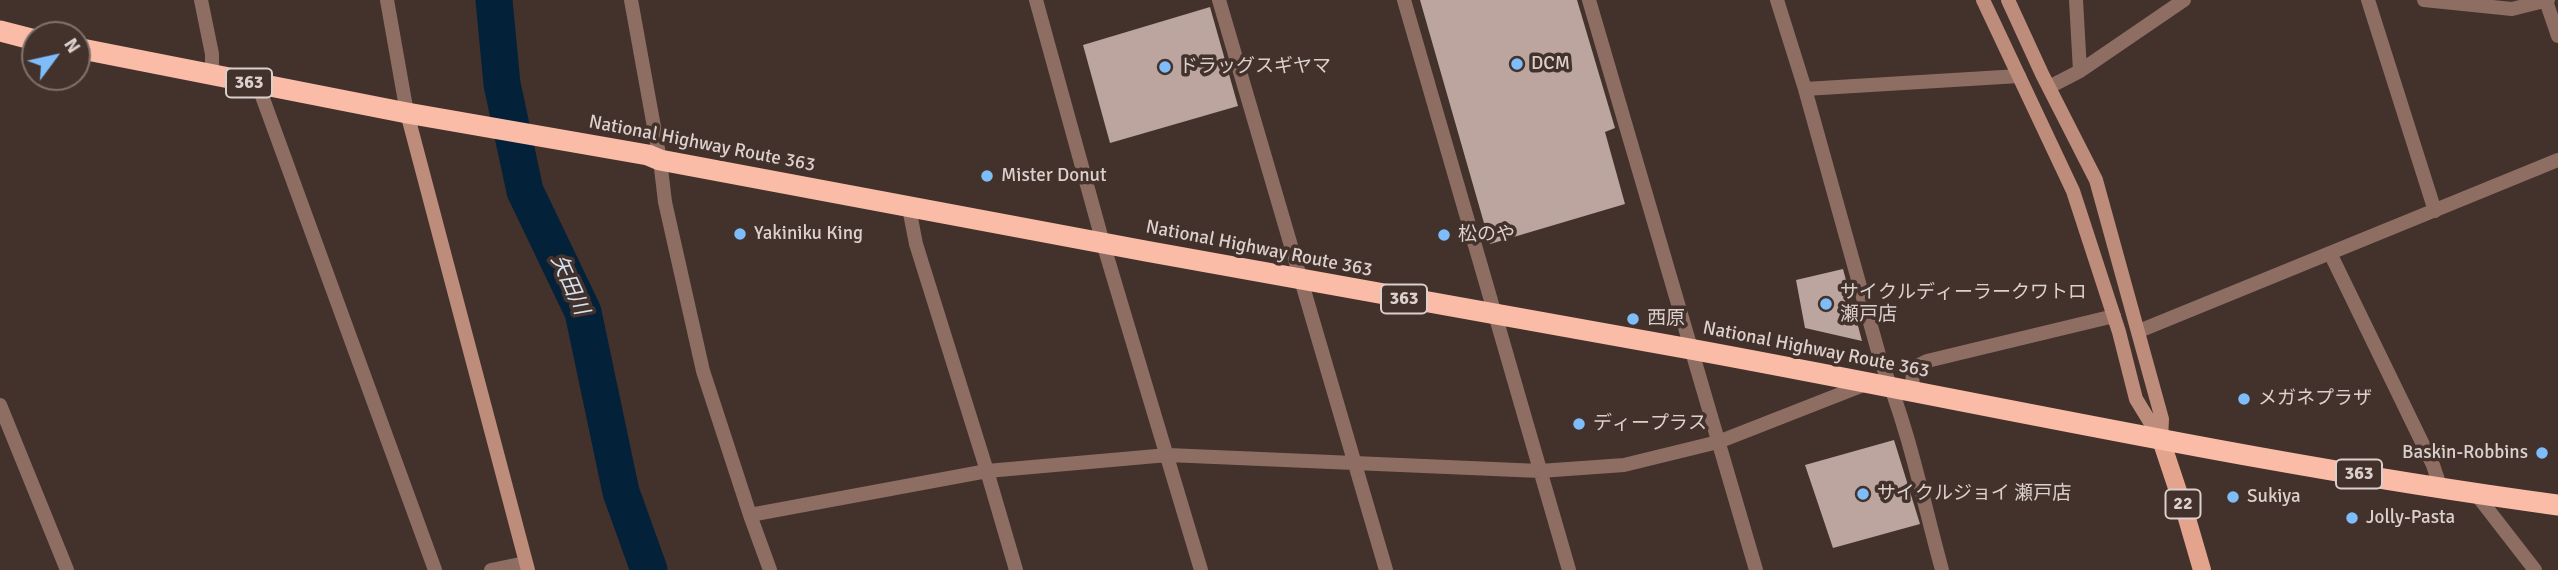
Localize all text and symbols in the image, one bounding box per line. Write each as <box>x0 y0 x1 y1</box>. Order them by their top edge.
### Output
north arrow <box>21 21 91 91</box>
text: N <box>58 34 86 58</box>
place label: DCM <box>1531 53 1570 75</box>
place label: ドラッグスギヤマ <box>1179 56 1331 78</box>
marker: DCM <box>1509 56 1525 72</box>
marker: ドラッグスギヤマ <box>1157 59 1173 75</box>
road number: 363 <box>226 68 272 98</box>
street label: National Highway Route 363 <box>587 111 817 177</box>
place label: Mister Donut <box>1001 165 1107 187</box>
marker: Mister Donut <box>979 168 995 184</box>
street label: National Highway Route 363 <box>1144 216 1374 282</box>
place label: Yakiniku King <box>754 223 863 245</box>
place label: 松のや <box>1458 224 1515 246</box>
marker: Yakiniku King <box>732 226 748 242</box>
marker: 松のや <box>1436 227 1452 243</box>
water label: 矢田川 <box>545 251 593 319</box>
place label: サイクルディーラークワトロ 瀬戸店 <box>1840 282 2087 326</box>
road number: 363 <box>1381 284 1427 314</box>
marker: サイクルディーラークワトロ 瀬戸店 <box>1818 296 1834 312</box>
place label: 西原 <box>1647 308 1685 330</box>
marker: 西原 <box>1625 311 1641 327</box>
street label: National Highway Route 363 <box>1701 317 1931 383</box>
place label: メガネプラザ <box>2258 388 2372 410</box>
marker: メガネプラザ <box>2236 391 2252 407</box>
place label: ディープラス <box>1593 413 1707 435</box>
marker: ディープラス <box>1571 416 1587 432</box>
place label: Baskin-Robbins <box>2402 442 2528 464</box>
marker: Baskin-Robbins <box>2534 445 2550 461</box>
road number: 363 <box>2336 460 2382 488</box>
place label: サイクルジョイ 瀬戸店 <box>1877 483 2071 505</box>
marker: サイクルジョイ 瀬戸店 <box>1855 486 1871 502</box>
place label: Sukiya <box>2247 486 2301 508</box>
marker: Sukiya <box>2225 489 2241 505</box>
road number: 22 <box>2166 490 2200 518</box>
place label: Jolly-Pasta <box>2366 507 2455 529</box>
marker: Jolly-Pasta <box>2344 510 2360 526</box>

